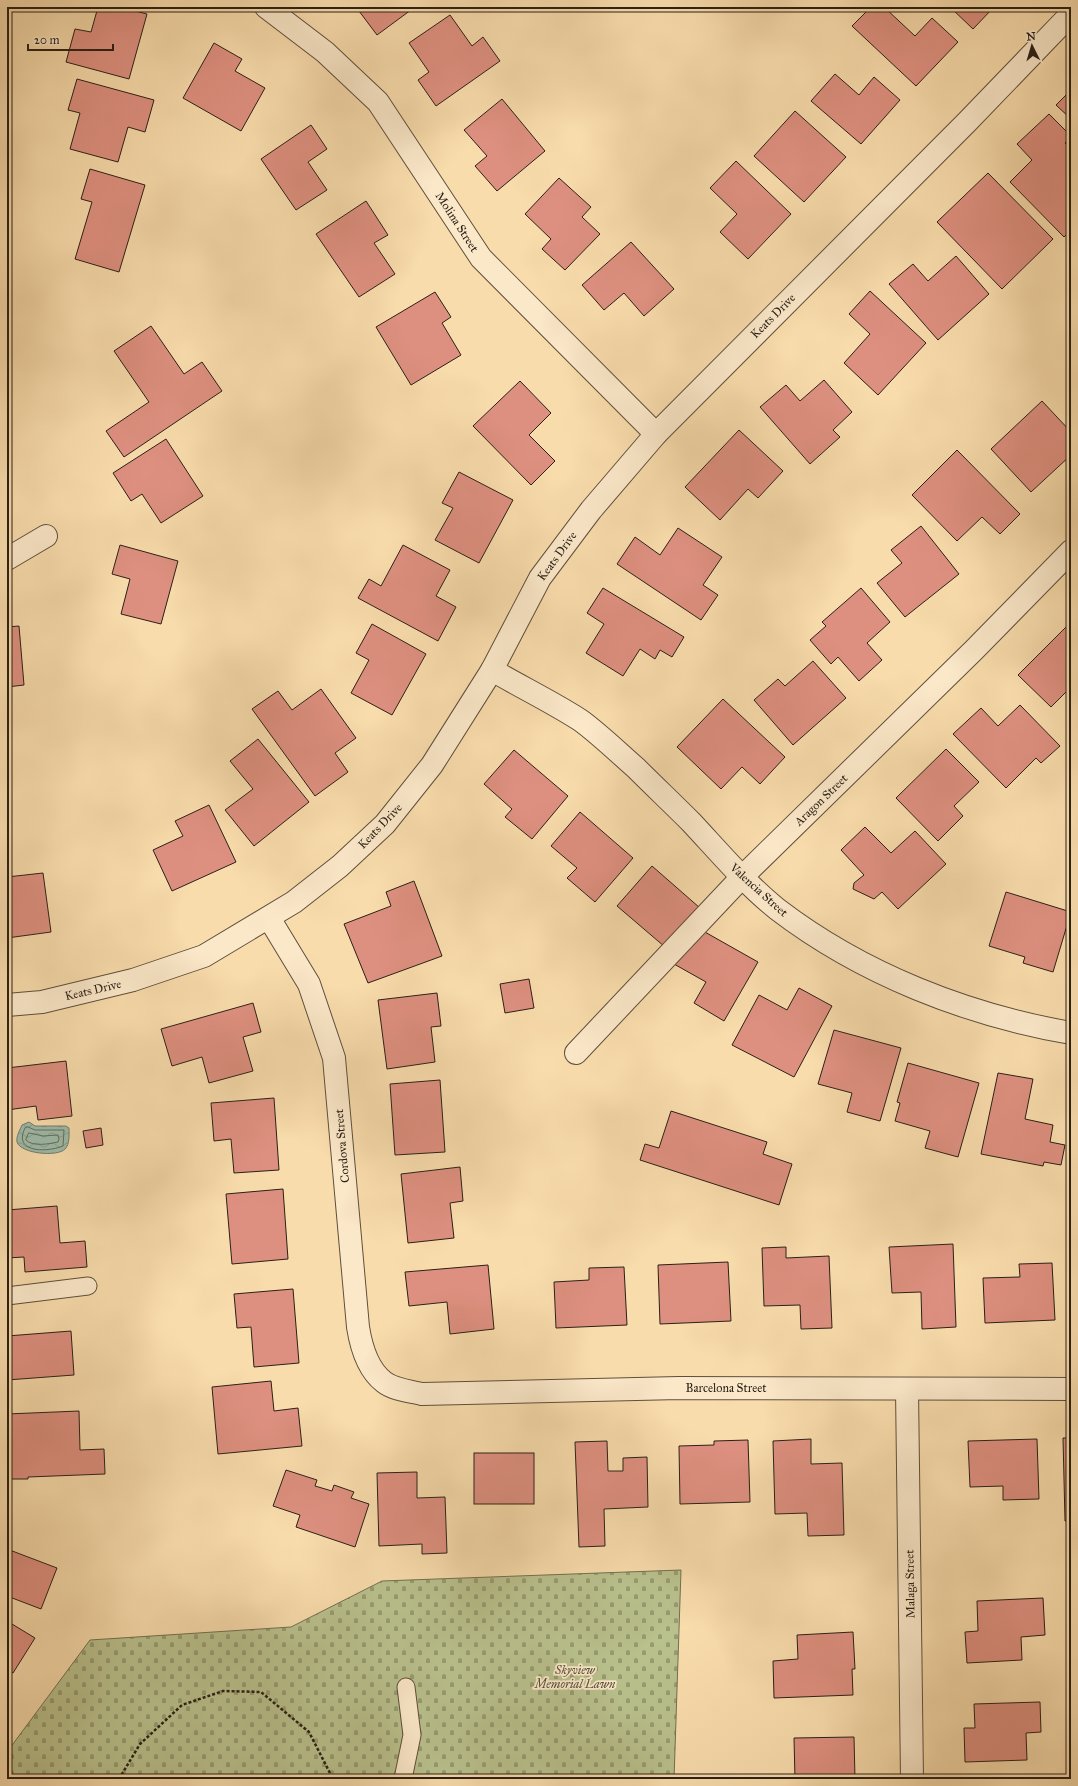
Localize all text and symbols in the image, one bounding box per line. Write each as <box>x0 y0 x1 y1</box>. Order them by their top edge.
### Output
scale bar <box>28 26 113 52</box>
north arrow <box>1012 26 1052 66</box>
text: N <box>1026 30 1037 43</box>
text: 20 m <box>34 33 60 47</box>
street label: Molina Street <box>432 189 482 255</box>
street label: Keats Drive <box>748 291 798 341</box>
street label: Keats Drive <box>534 529 580 583</box>
street label: Aragon Street <box>791 771 852 830</box>
street label: Keats Drive <box>355 800 405 852</box>
street label: Valencia Street <box>726 860 791 920</box>
street label: Keats Drive <box>63 977 123 1003</box>
street label: Cordova Street <box>332 1108 352 1183</box>
street label: Barcelona Street <box>686 1381 767 1395</box>
street label: Malaga Street <box>902 1549 919 1619</box>
park label: Skyview Memorial Lawn <box>534 1663 616 1691</box>

